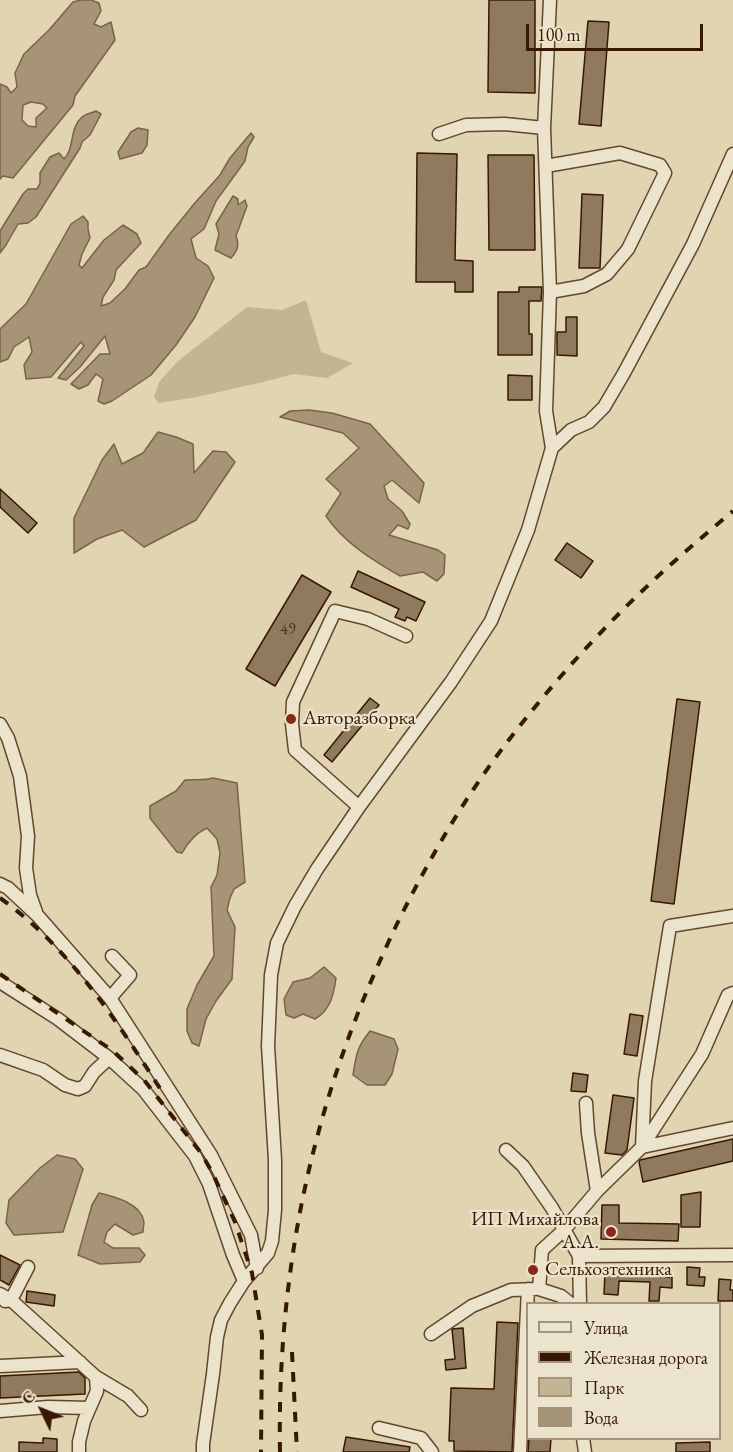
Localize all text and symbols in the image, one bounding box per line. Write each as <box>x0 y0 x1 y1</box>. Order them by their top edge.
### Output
scale bar <box>529 12 706 50</box>
text: 100 m <box>537 23 581 46</box>
house number: 49 <box>280 620 296 640</box>
place label: Авторазборка <box>303 707 416 731</box>
marker: Авторазборка <box>284 712 298 726</box>
place label: ИП Михайлова А.А. <box>471 1208 599 1255</box>
marker: ИП Михайлова А.А. <box>604 1225 618 1239</box>
place label: Сельхозтехника <box>545 1258 672 1282</box>
marker: Сельхозтехника <box>526 1263 540 1277</box>
legend <box>526 1302 721 1440</box>
text: Улица <box>584 1316 628 1339</box>
text: Железная дорога <box>584 1346 708 1369</box>
text: Парк <box>584 1376 624 1399</box>
north arrow <box>12 1380 72 1440</box>
text: С <box>17 1386 40 1409</box>
text: Вода <box>584 1406 618 1429</box>

